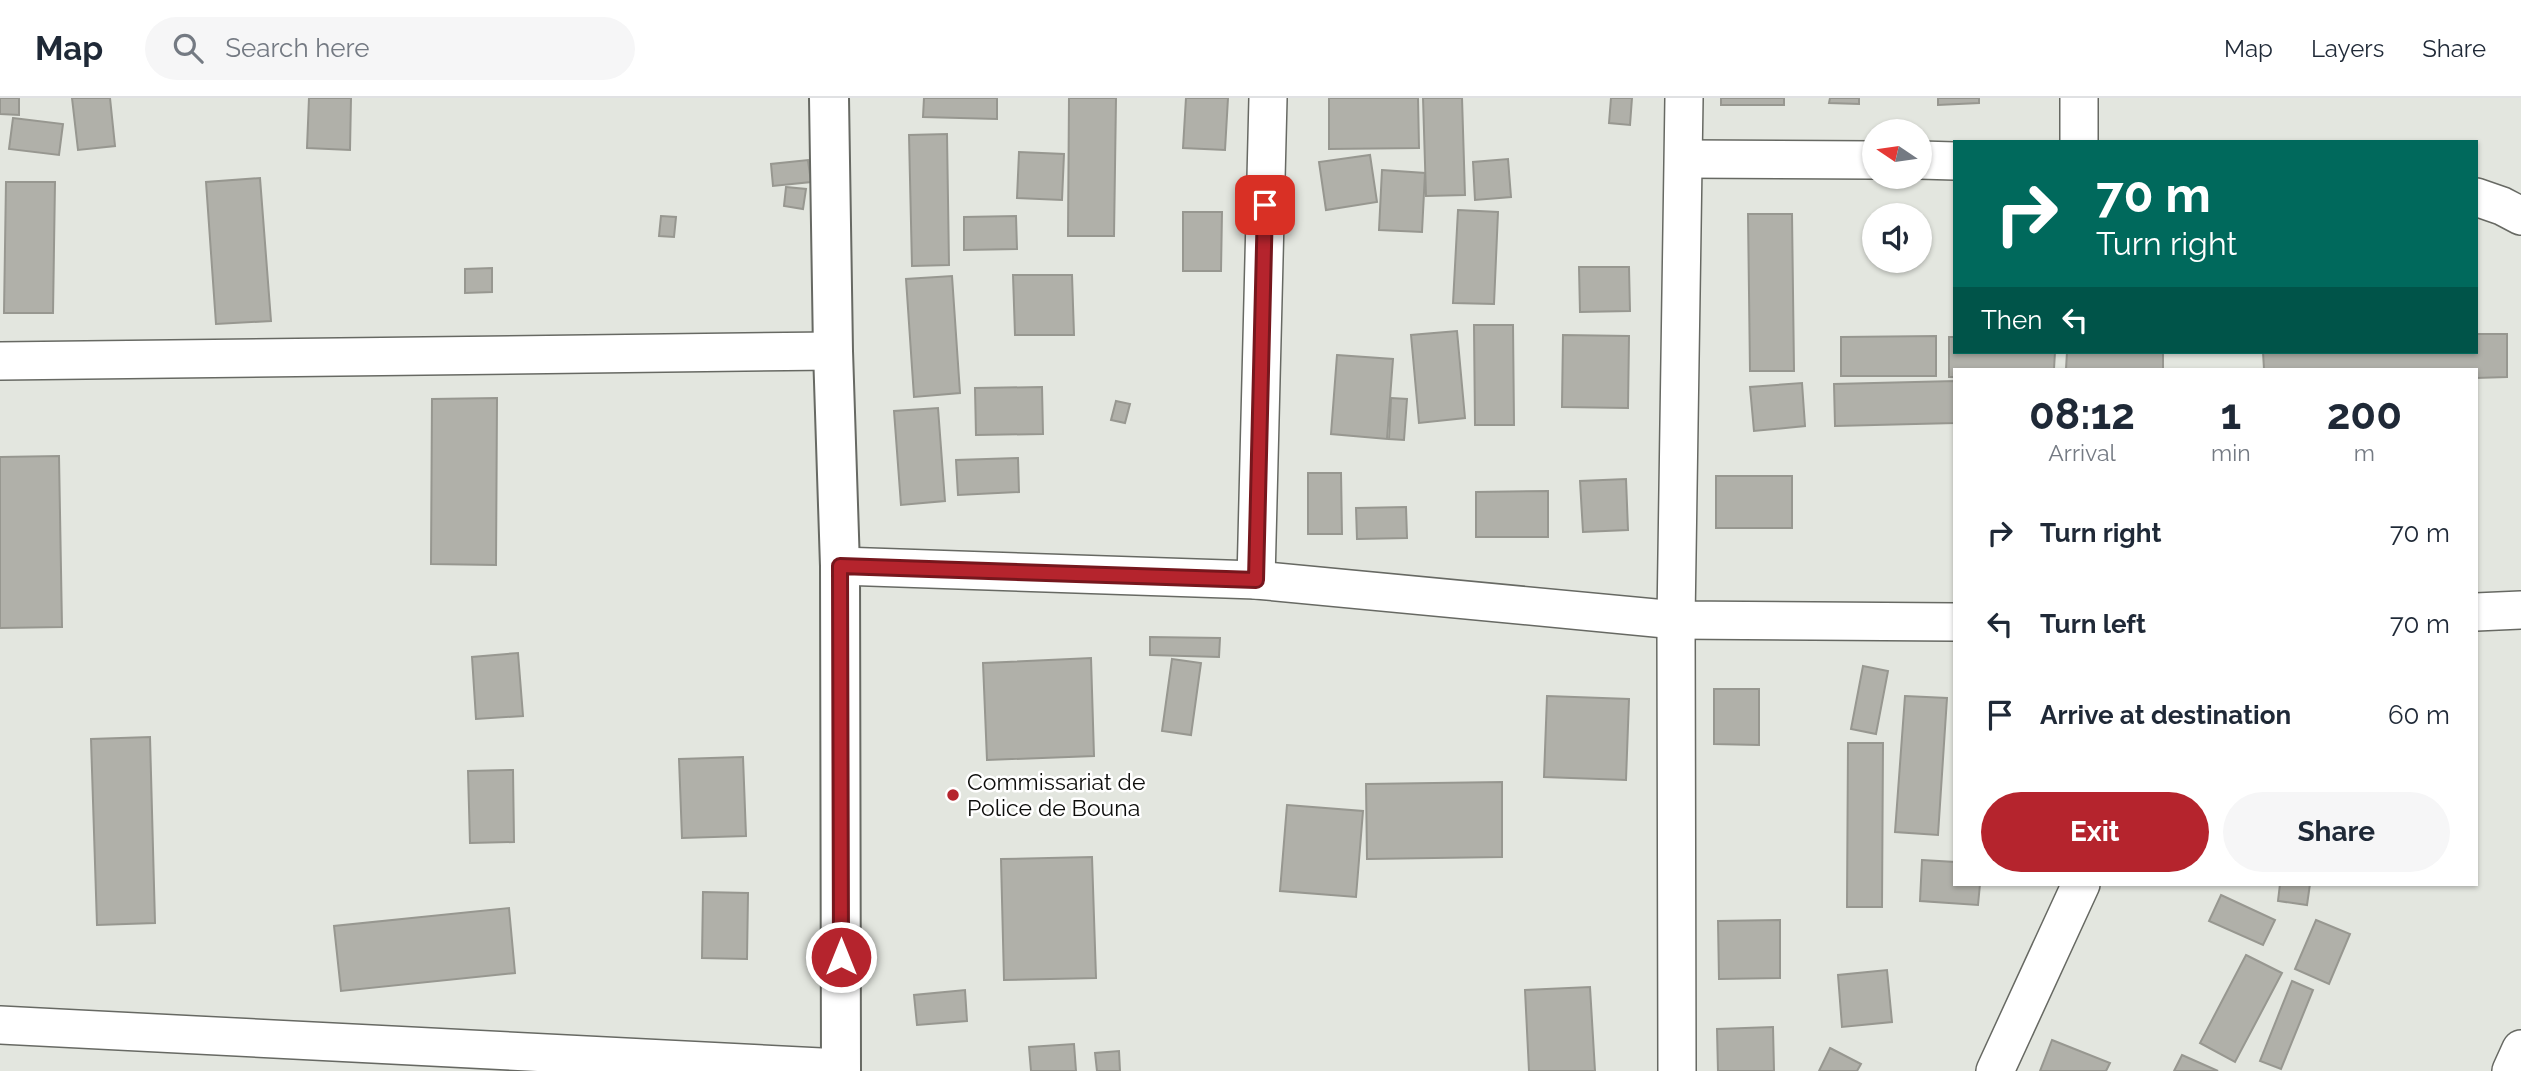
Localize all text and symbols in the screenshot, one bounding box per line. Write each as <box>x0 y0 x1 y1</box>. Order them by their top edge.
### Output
search box <box>145 17 635 80</box>
text: Map <box>35 29 103 68</box>
icon: search <box>169 29 207 67</box>
text: Search here <box>225 33 370 63</box>
text: Map <box>2224 34 2273 63</box>
text: Layers <box>2311 34 2384 63</box>
text: Share <box>2422 34 2486 63</box>
north arrow <box>1862 119 1932 189</box>
map controls <box>1862 119 1932 273</box>
text: 70 m <box>2096 166 2211 223</box>
icon: right <box>1981 168 2072 259</box>
pin <box>1235 175 1295 235</box>
icon: arrive <box>1246 186 1284 224</box>
button: sound <box>1862 203 1932 273</box>
text: Turn right <box>2096 225 2237 262</box>
icon: left <box>2056 301 2094 339</box>
text: Then <box>1981 305 2042 335</box>
text: 08:12 <box>2029 390 2135 439</box>
text: 1 <box>2220 390 2241 439</box>
text: 200 <box>2327 390 2402 439</box>
text: Arrival <box>2048 439 2116 466</box>
text: min <box>2211 439 2251 466</box>
text: m <box>2354 439 2375 466</box>
icon: right <box>1981 514 2019 552</box>
text: Turn right <box>2040 518 2161 548</box>
text: 70 m <box>2390 518 2450 548</box>
icon: left <box>1981 605 2019 643</box>
text: Turn left <box>2040 609 2146 639</box>
text: 70 m <box>2390 609 2450 639</box>
icon: arrive <box>1981 696 2019 734</box>
text: Arrive at destination <box>2040 700 2291 730</box>
text: 60 m <box>2388 700 2450 730</box>
place label: Commissariat de Police de Bouna <box>967 768 1145 821</box>
marker: Commissariat de Police de Bouna <box>945 787 961 803</box>
button: Exit <box>1981 792 2209 872</box>
button: Share <box>2223 792 2450 872</box>
position arrow <box>804 920 878 994</box>

